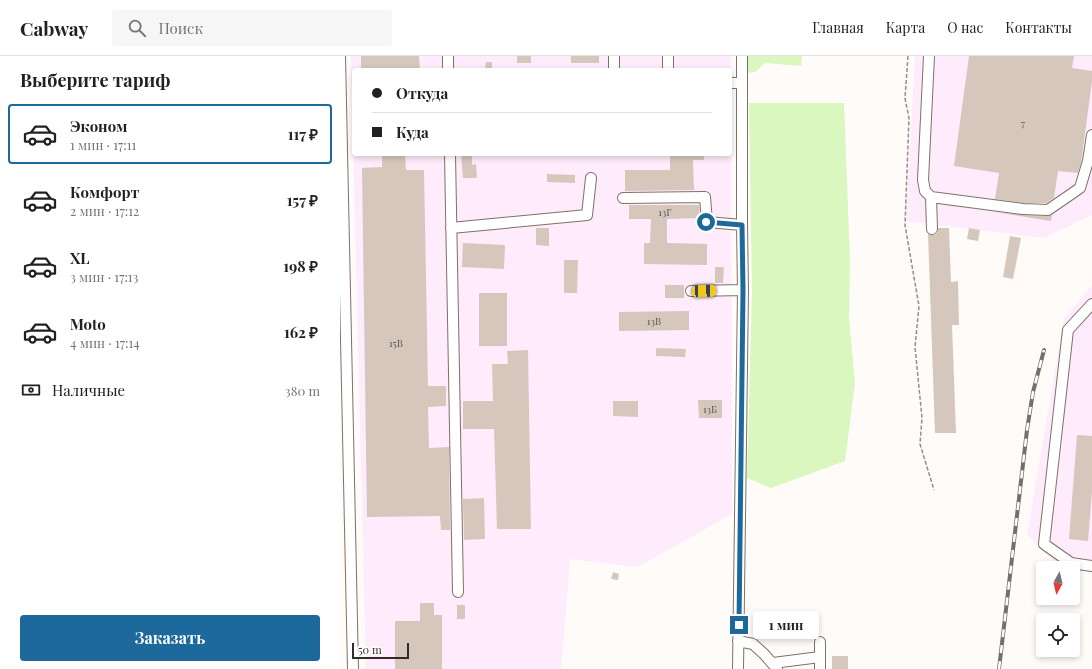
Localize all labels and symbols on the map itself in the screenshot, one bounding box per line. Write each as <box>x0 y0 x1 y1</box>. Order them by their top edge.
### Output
house number: 7 <box>1021 116 1025 130</box>
house number: 13Г <box>658 205 672 219</box>
route start <box>697 213 715 231</box>
car <box>692 285 716 297</box>
house number: 13В <box>647 314 661 328</box>
house number: 15В <box>389 336 403 350</box>
house number: 13Б <box>703 402 717 416</box>
north arrow <box>1036 561 1080 605</box>
callout: 1 мин <box>753 611 819 639</box>
route end <box>730 616 748 634</box>
scale bar <box>352 641 409 660</box>

